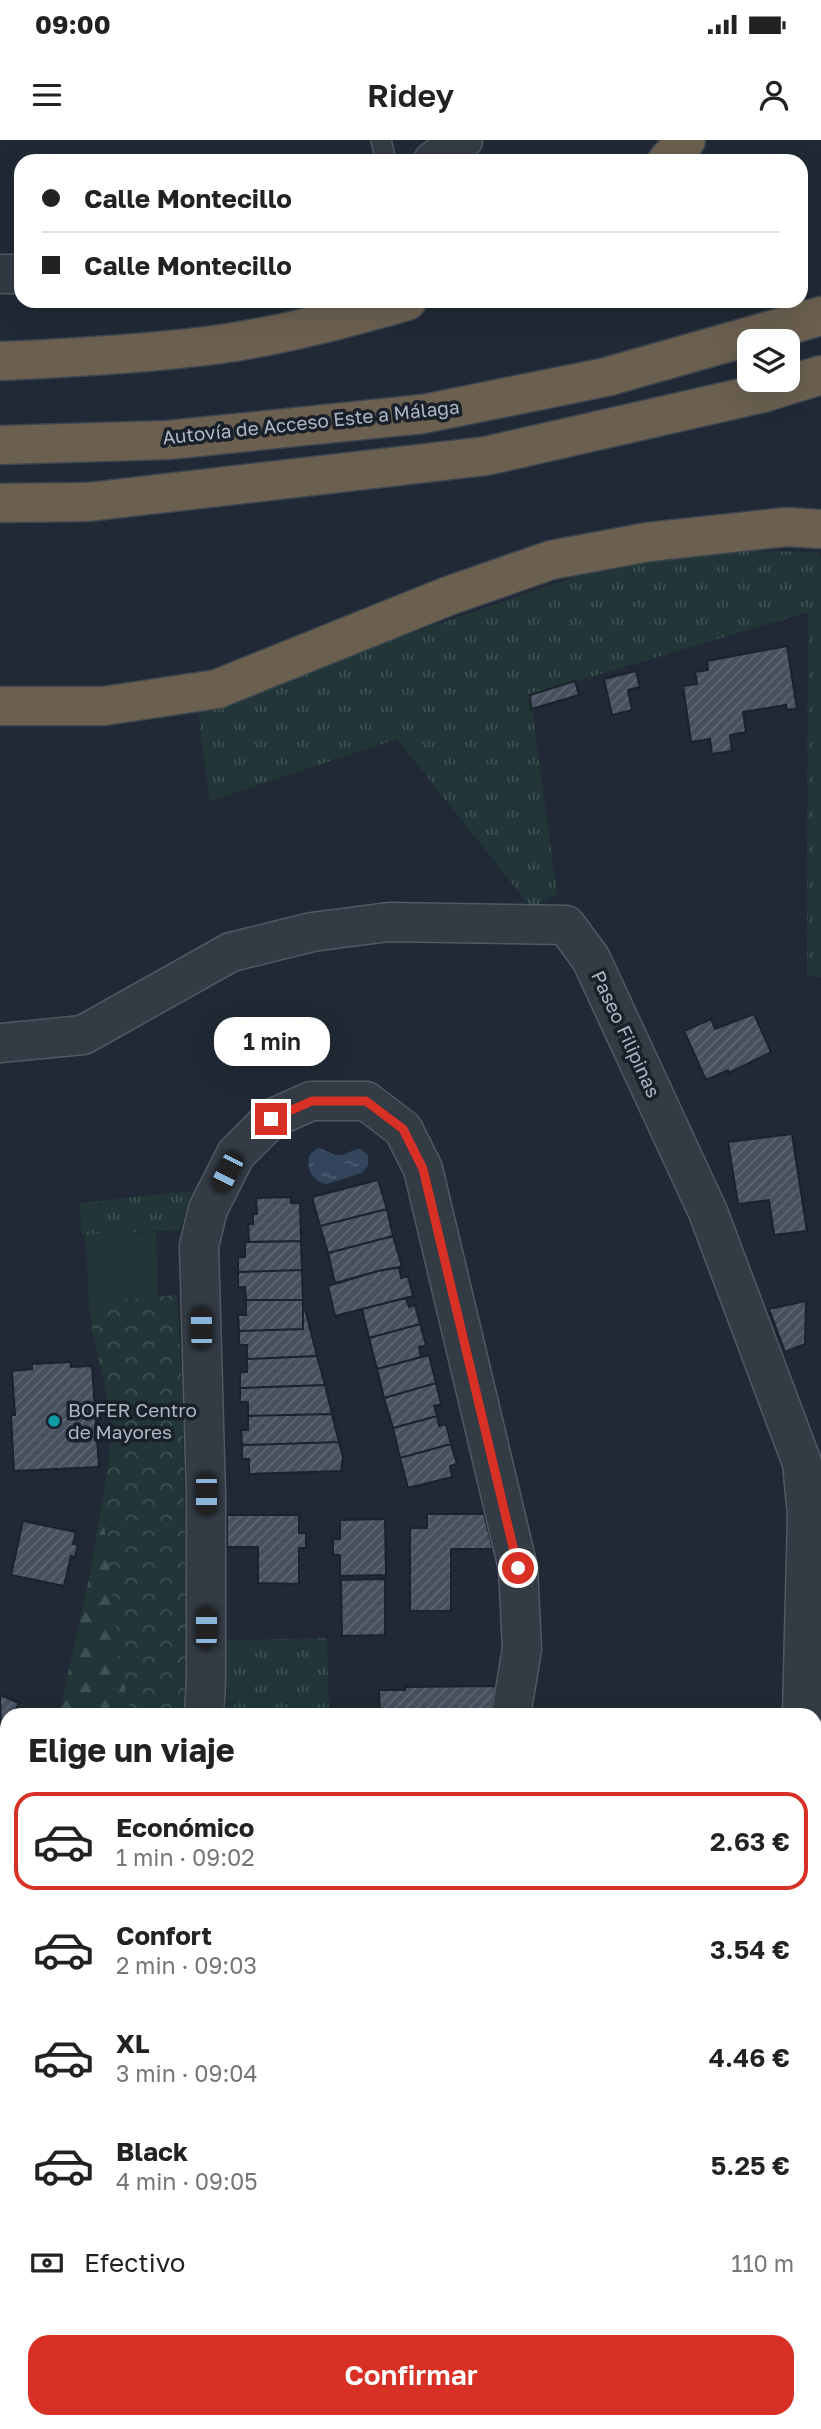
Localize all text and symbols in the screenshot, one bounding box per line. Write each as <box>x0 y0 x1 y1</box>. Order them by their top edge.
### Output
text: 09:00 <box>35 9 111 40</box>
icon: menu <box>28 76 66 114</box>
text: Ridey <box>367 76 454 114</box>
icon: person <box>755 76 793 114</box>
text: Calle Montecillo <box>84 183 292 214</box>
text: Calle Montecillo <box>84 250 292 281</box>
map controls <box>737 329 800 392</box>
button: layers <box>737 329 800 392</box>
street label: Autovía de Acceso Este a Málaga <box>161 394 461 449</box>
street label: Paseo Filipinas <box>587 967 666 1101</box>
callout: 1 min <box>213 1018 329 1066</box>
text: 1 min <box>243 1027 301 1055</box>
route end <box>255 1103 287 1135</box>
car <box>209 1149 246 1195</box>
car <box>191 1307 212 1349</box>
place label: BOFER Centro de Mayores <box>68 1398 197 1443</box>
marker: BOFER Centro de Mayores <box>46 1413 62 1429</box>
car <box>196 1473 217 1515</box>
route start <box>502 1552 534 1584</box>
car <box>196 1607 217 1649</box>
text: Elige un viaje <box>28 1731 235 1769</box>
icon: car <box>32 1810 95 1873</box>
text: Económico <box>116 1812 254 1843</box>
text: 2.63 € <box>710 1826 790 1857</box>
text: 1 min · 09:02 <box>116 1843 255 1871</box>
icon: car <box>32 1918 95 1981</box>
text: Confort <box>116 1920 212 1951</box>
text: 3.54 € <box>710 1934 790 1965</box>
text: 2 min · 09:03 <box>116 1951 257 1979</box>
icon: car <box>32 2026 95 2089</box>
text: XL <box>116 2028 150 2059</box>
text: 4.46 € <box>709 2042 790 2073</box>
text: 3 min · 09:04 <box>116 2059 258 2087</box>
icon: car <box>32 2134 95 2197</box>
text: Black <box>116 2136 188 2167</box>
text: 5.25 € <box>711 2150 790 2181</box>
text: 4 min · 09:05 <box>116 2167 258 2195</box>
icon: cash <box>28 2244 66 2282</box>
text: Efectivo <box>84 2247 185 2278</box>
text: 110 m <box>731 2249 794 2277</box>
button: Confirmar <box>28 2335 794 2415</box>

